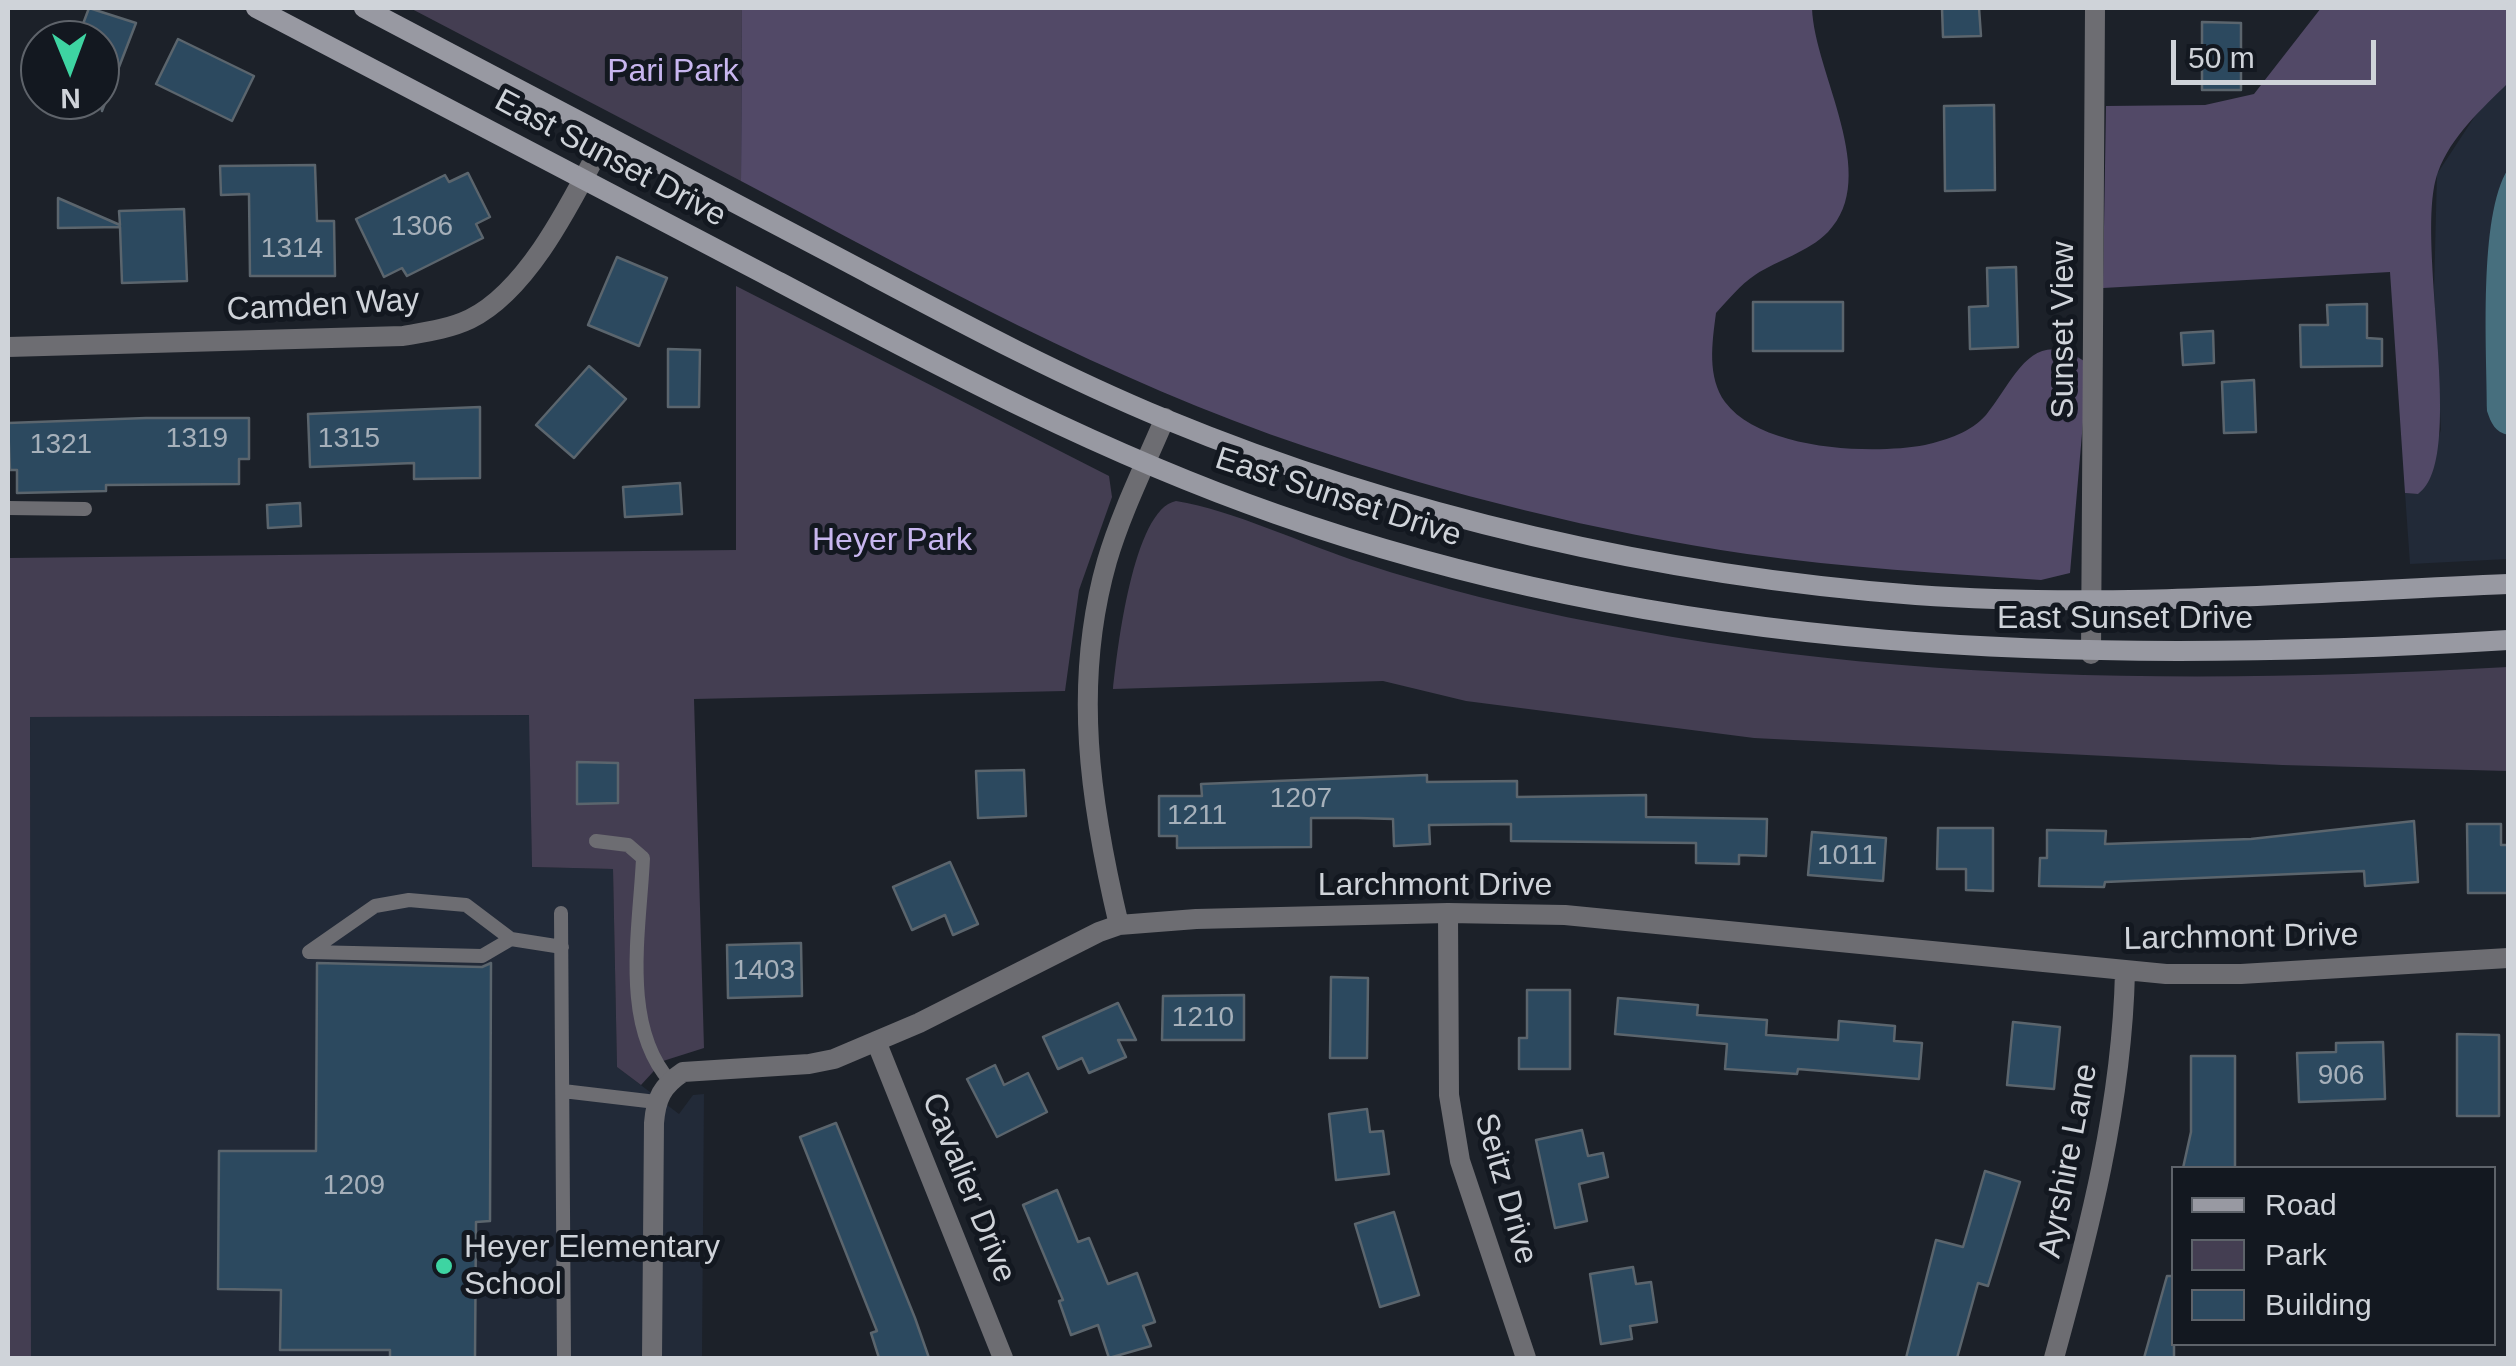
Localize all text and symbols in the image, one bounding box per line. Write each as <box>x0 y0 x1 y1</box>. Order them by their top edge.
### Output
north arrow <box>20 20 120 120</box>
scale bar <box>2176 20 2381 82</box>
text: 50 m <box>2188 41 2255 74</box>
park label: Pari Park <box>607 53 739 91</box>
street label: East Sunset Drive <box>488 82 732 236</box>
text: N <box>60 83 81 114</box>
house number: 1306 <box>391 210 453 244</box>
house number: 1314 <box>261 232 323 266</box>
street label: Sunset View <box>2045 241 2083 419</box>
street label: Camden Way <box>226 282 420 330</box>
house number: 1319 <box>166 422 228 456</box>
house number: 1315 <box>318 422 380 456</box>
house number: 1321 <box>30 428 92 462</box>
street label: East Sunset Drive <box>1210 440 1466 556</box>
park label: Heyer Park <box>812 522 972 560</box>
street label: East Sunset Drive <box>1997 600 2253 638</box>
house number: 1207 <box>1270 782 1332 816</box>
house number: 1211 <box>1167 799 1227 833</box>
house number: 1011 <box>1817 839 1877 873</box>
street label: Larchmont Drive <box>1318 867 1552 905</box>
street label: Larchmont Drive <box>2123 917 2359 959</box>
house number: 1403 <box>733 954 795 988</box>
house number: 1210 <box>1172 1001 1234 1035</box>
house number: 906 <box>2318 1059 2364 1093</box>
street label: Ayrshire Lane <box>2031 1061 2107 1261</box>
street label: Cavalier Drive <box>913 1088 1023 1288</box>
street label: Seitz Drive <box>1465 1109 1545 1269</box>
legend <box>2171 1166 2496 1346</box>
house number: 1209 <box>323 1169 385 1203</box>
text: Road <box>2265 1188 2337 1221</box>
place label: Heyer Elementary School <box>464 1229 720 1304</box>
text: Park <box>2265 1238 2327 1271</box>
marker: Heyer Elementary School <box>433 1255 455 1277</box>
text: Building <box>2265 1288 2372 1321</box>

